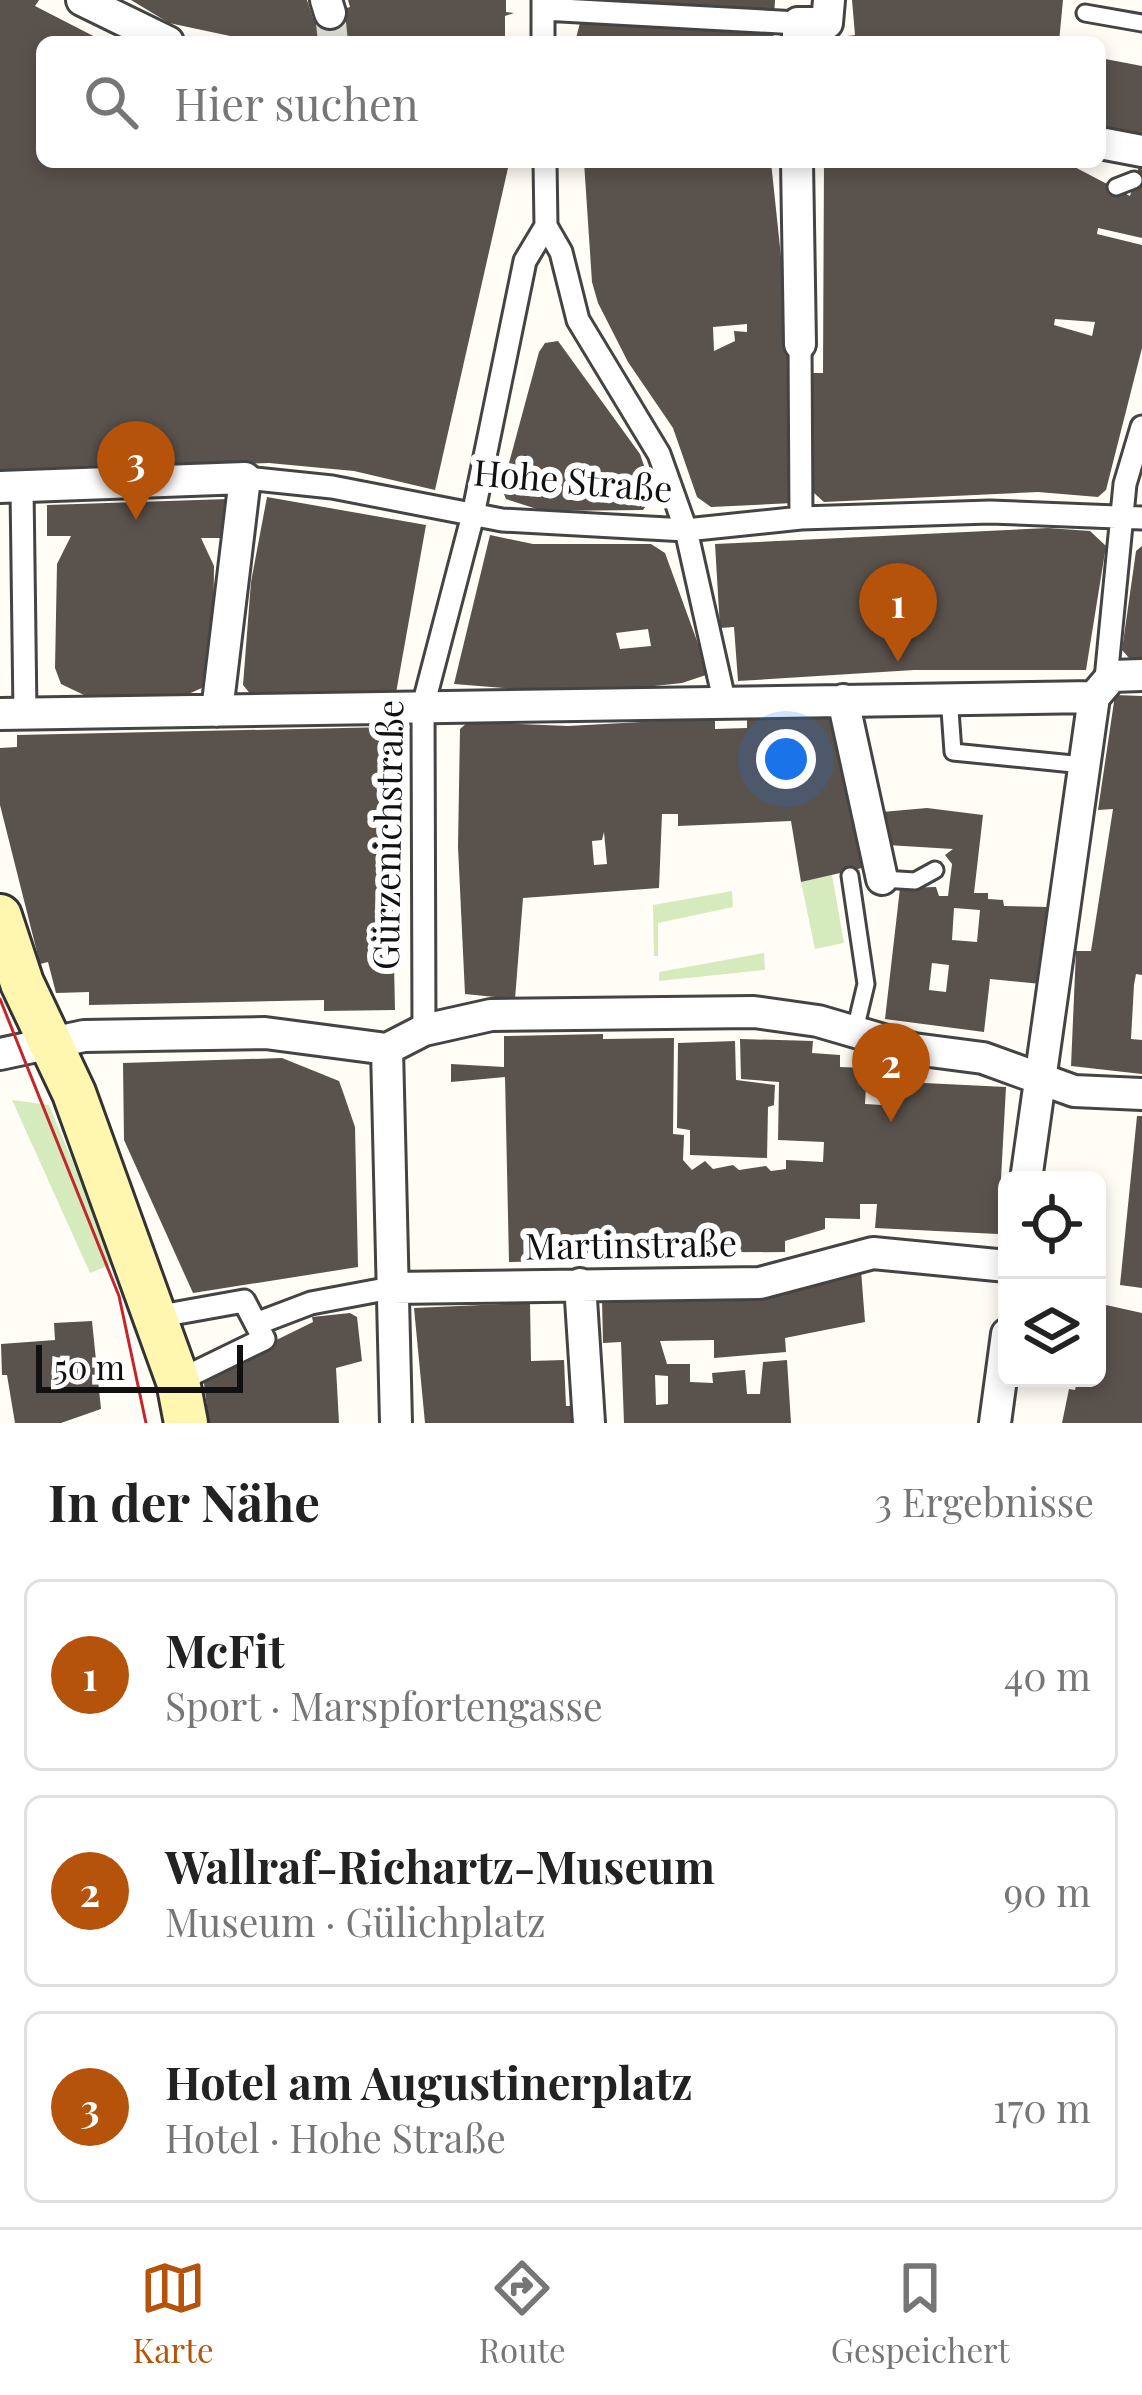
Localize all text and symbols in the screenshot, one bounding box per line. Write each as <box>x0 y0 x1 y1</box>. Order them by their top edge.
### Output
search box <box>36 36 1106 168</box>
icon: search <box>78 69 144 135</box>
text: Hier suchen <box>174 72 419 132</box>
pin: 3 <box>97 421 175 520</box>
street label: Hohe Straße <box>472 446 675 512</box>
pin: 1 <box>859 563 937 662</box>
street label: Gürzenichstraße <box>360 699 412 971</box>
your location <box>756 729 816 789</box>
pin: 2 <box>852 1023 930 1122</box>
map controls <box>998 1171 1106 1387</box>
button: locate <box>998 1171 1106 1279</box>
street label: Martinstraße <box>525 1217 737 1269</box>
button: layers <box>998 1279 1106 1387</box>
scale bar <box>36 1339 243 1392</box>
text: 50 m <box>54 1344 125 1388</box>
text: In der Nähe <box>48 1467 320 1535</box>
text: 3 Ergebnisse <box>874 1475 1094 1527</box>
text: McFit <box>165 1619 285 1679</box>
text: 1 <box>83 1649 97 1701</box>
text: 40 m <box>1004 1649 1091 1701</box>
text: Sport · Marspfortengasse <box>165 1679 603 1731</box>
text: Wallraf-Richartz-Museum <box>165 1835 715 1895</box>
text: 2 <box>80 1865 100 1917</box>
text: 90 m <box>1003 1865 1091 1917</box>
text: Museum · Gülichplatz <box>165 1895 546 1947</box>
text: Hotel am Augustinerplatz <box>165 2051 693 2111</box>
text: 3 <box>80 2081 100 2133</box>
text: 170 m <box>993 2081 1091 2133</box>
text: Hotel · Hohe Straße <box>165 2111 506 2163</box>
tab: Karte <box>133 2255 214 2371</box>
tab: Route <box>479 2255 566 2371</box>
tab: Gespeichert <box>831 2255 1009 2371</box>

